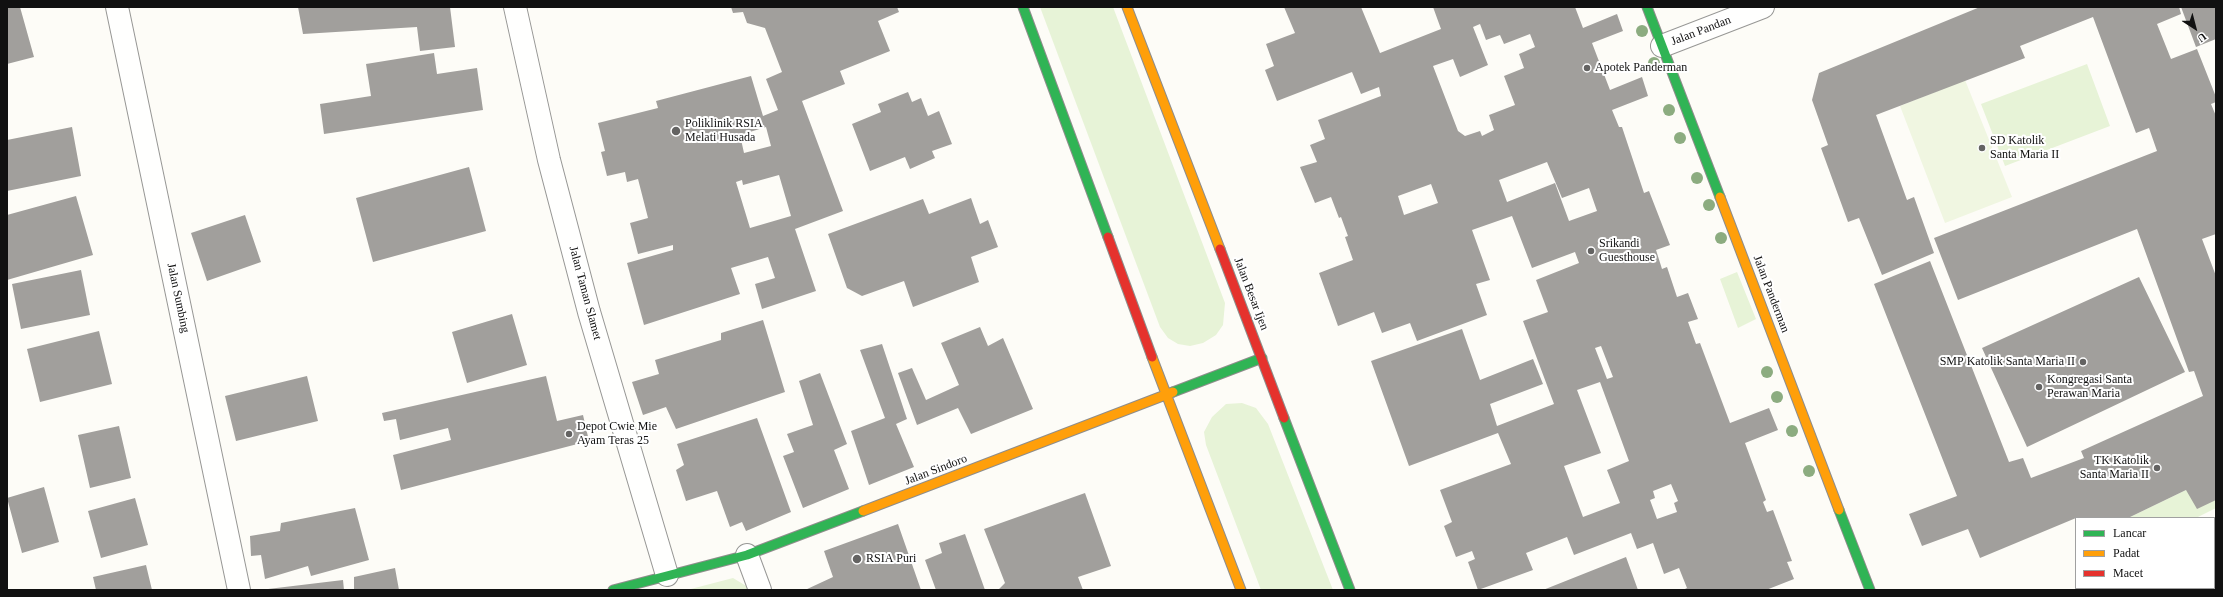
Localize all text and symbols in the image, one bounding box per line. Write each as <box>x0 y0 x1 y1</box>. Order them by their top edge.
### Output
north arrow <box>2175 8 2215 48</box>
street label: Jalan Pandan <box>1669 13 1733 49</box>
text: U <box>2195 31 2209 45</box>
place label: Apotek Panderman <box>1595 61 1687 75</box>
marker: Apotek Panderman <box>1582 63 1592 73</box>
place label: Poliklinik RSIA Melati Husada <box>685 117 763 145</box>
marker: Poliklinik RSIA Melati Husada <box>670 125 682 137</box>
place label: SD Katolik Santa Maria II <box>1990 134 2059 162</box>
marker: SD Katolik Santa Maria II <box>1977 143 1987 153</box>
place label: Srikandi Guesthouse <box>1599 237 1655 265</box>
street label: Jalan Taman Slamet <box>566 245 604 341</box>
marker: Srikandi Guesthouse <box>1586 246 1596 256</box>
street label: Jalan Panderman <box>1750 253 1792 335</box>
street label: Jalan Besar Ijen <box>1231 256 1271 332</box>
street label: Jalan Sumbing <box>164 262 192 334</box>
place label: SMP Katolik Santa Maria II <box>1940 355 2075 369</box>
marker: SMP Katolik Santa Maria II <box>2078 357 2088 367</box>
place label: Kongregasi Santa Perawan Maria <box>2047 373 2132 401</box>
marker: Kongregasi Santa Perawan Maria <box>2034 382 2044 392</box>
place label: Depot Cwie Mie Ayam Teras 25 <box>577 420 657 448</box>
marker: Depot Cwie Mie Ayam Teras 25 <box>564 429 574 439</box>
street label: Jalan Sindoro <box>903 452 969 488</box>
place label: TK Katolik Santa Maria II <box>2080 454 2149 482</box>
marker: TK Katolik Santa Maria II <box>2152 463 2162 473</box>
legend <box>2075 517 2215 589</box>
text: Lancar <box>2113 526 2146 540</box>
text: Padat <box>2113 546 2140 560</box>
place label: RSIA Puri <box>866 552 916 566</box>
marker: RSIA Puri <box>851 553 863 565</box>
text: Macet <box>2113 566 2143 580</box>

